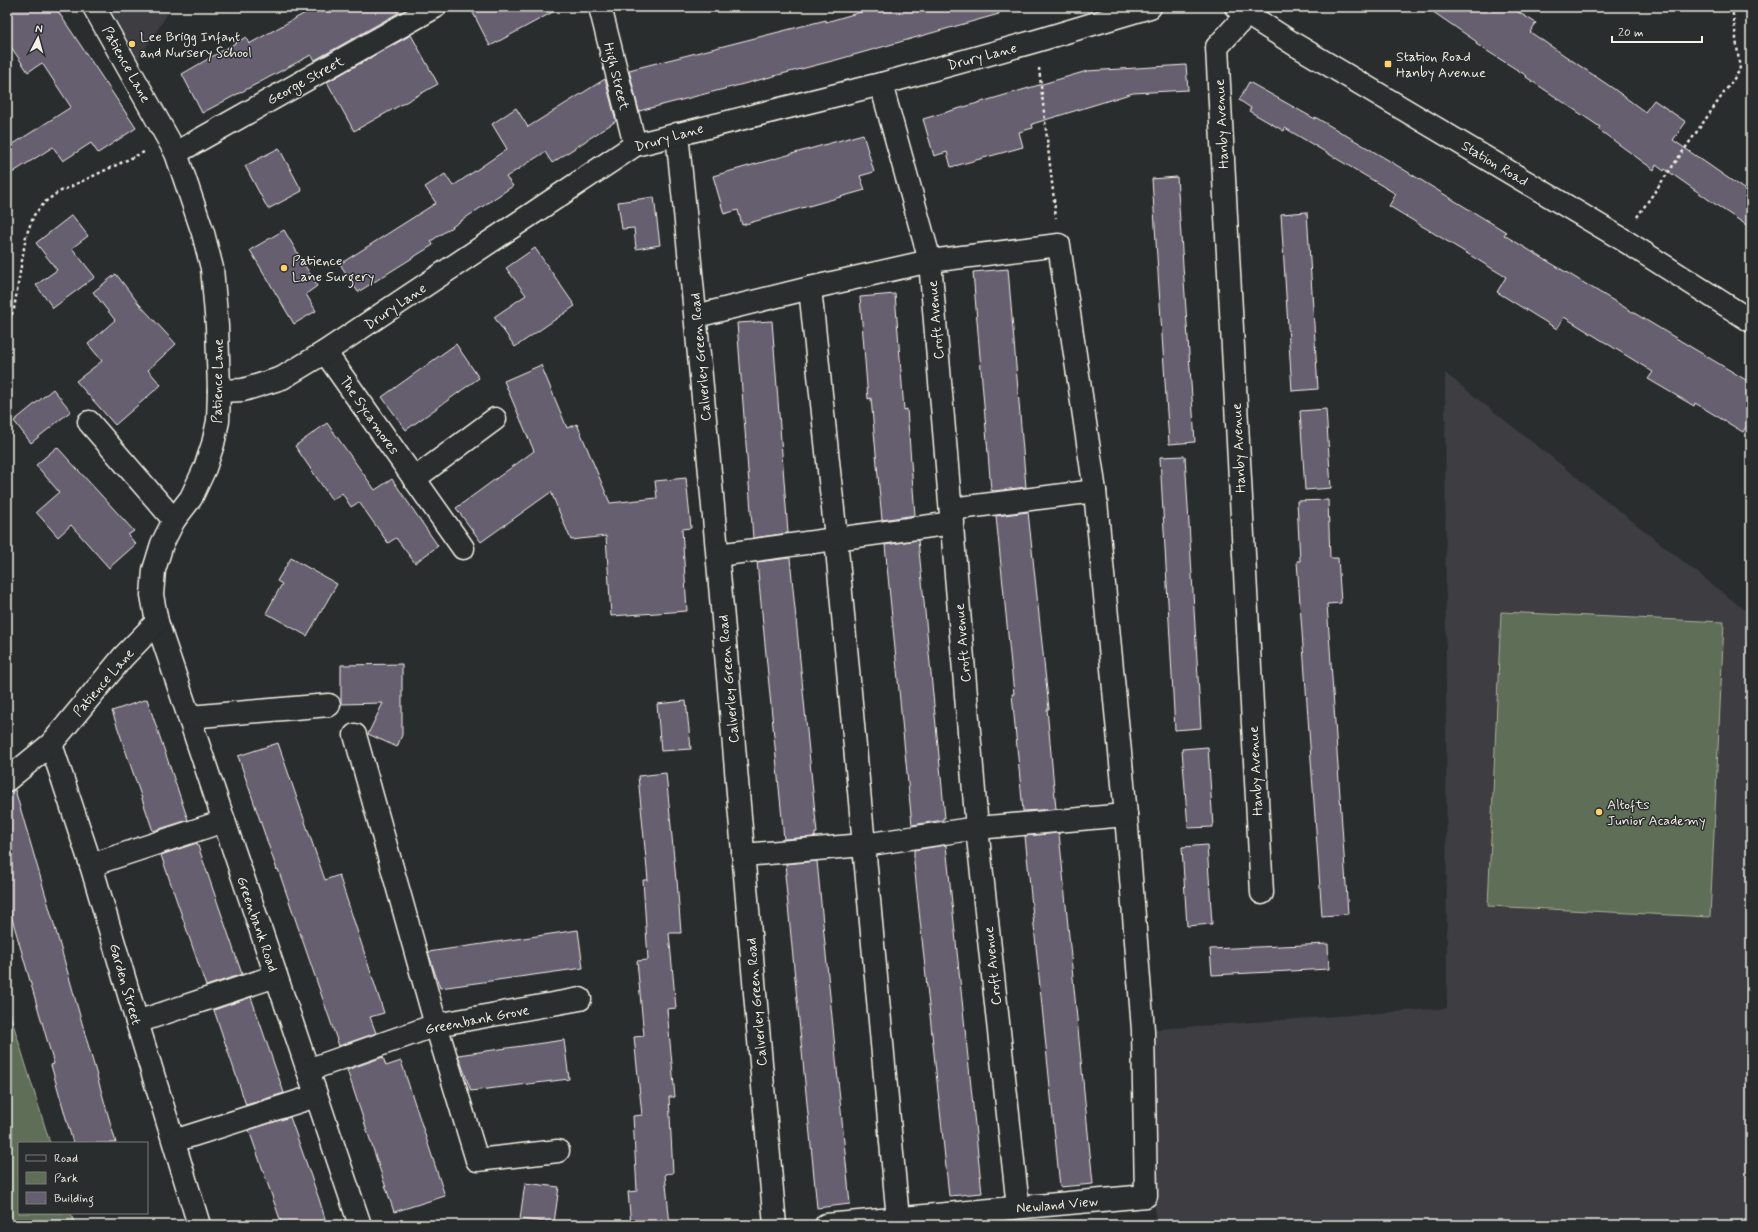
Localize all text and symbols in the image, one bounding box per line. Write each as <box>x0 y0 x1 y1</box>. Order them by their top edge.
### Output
north arrow <box>18 18 58 58</box>
scale bar <box>1612 18 1702 44</box>
text: N <box>35 22 43 36</box>
street label: Patience Lane <box>98 23 155 106</box>
text: 20 m <box>1618 25 1644 41</box>
place label: Lee Brigg Infant and Nursery School <box>140 28 252 62</box>
marker: Lee Brigg Infant and Nursery School <box>127 39 137 49</box>
street label: Drury Lane <box>946 39 1019 75</box>
street label: High Street <box>597 41 633 113</box>
place label: Station Road Hanby Avenue <box>1396 48 1486 82</box>
street label: George Street <box>264 52 348 110</box>
marker: Station Road Hanby Avenue <box>1383 59 1393 69</box>
street label: Hanby Avenue <box>1211 78 1233 169</box>
street label: Drury Lane <box>633 120 706 156</box>
street label: Station Road <box>1458 137 1531 191</box>
place label: Patience Lane Surgery <box>292 252 374 288</box>
marker: Patience Lane Surgery <box>279 263 289 273</box>
street label: Drury Lane <box>361 280 430 334</box>
street label: Croft Avenue <box>924 280 948 360</box>
street label: Calverley Green Road <box>686 292 716 422</box>
street label: Patience Lane <box>208 338 228 424</box>
street label: The Sycamores <box>335 373 403 458</box>
street label: Hanby Avenue <box>1228 402 1250 493</box>
street label: Croft Avenue <box>951 603 975 683</box>
street label: Calverley Green Road <box>714 614 744 744</box>
street label: Patience Lane <box>69 645 138 721</box>
street label: Hanby Avenue <box>1245 725 1267 816</box>
place label: Altofts Junior Academy <box>1607 796 1706 830</box>
marker: Altofts Junior Academy <box>1594 807 1604 817</box>
street label: Greenbank Road <box>232 874 282 975</box>
street label: Croft Avenue <box>980 925 1006 1006</box>
street label: Calverley Green Road <box>742 937 772 1067</box>
street label: Garden Street <box>105 942 145 1027</box>
street label: Greenbank Grove <box>424 1001 531 1039</box>
legend <box>18 1142 148 1214</box>
text: Road <box>54 1151 78 1167</box>
text: Park <box>54 1171 78 1187</box>
text: Building <box>54 1191 94 1208</box>
street label: Newland View <box>1015 1192 1099 1218</box>

